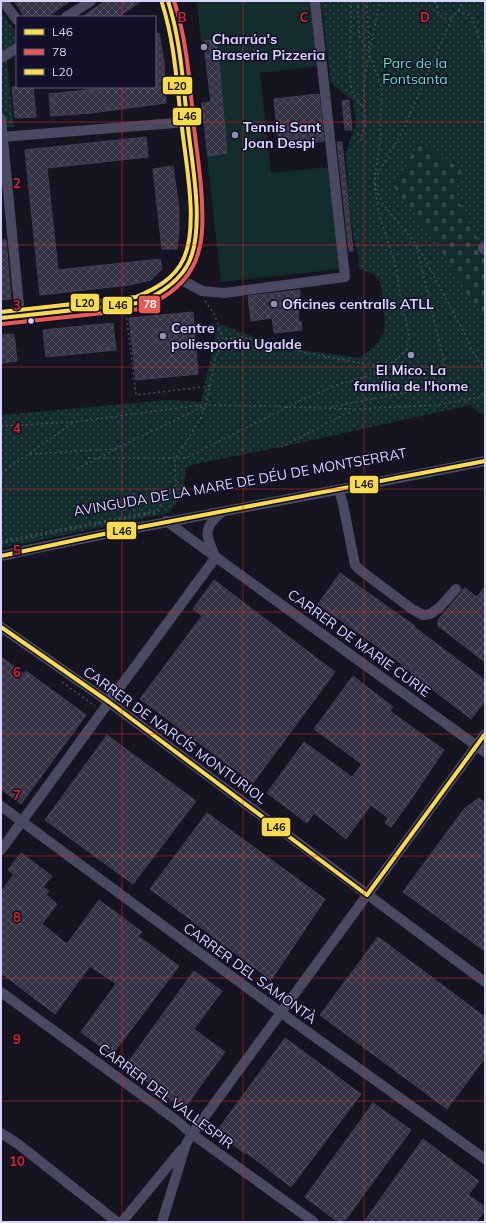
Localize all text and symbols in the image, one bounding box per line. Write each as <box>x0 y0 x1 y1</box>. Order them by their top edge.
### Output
text: B <box>178 9 187 25</box>
text: C <box>300 9 309 25</box>
text: D <box>420 9 430 25</box>
legend <box>16 16 156 88</box>
text: L46 <box>52 24 73 39</box>
place label: Charrúa's Braseria Pizzeria <box>212 30 325 64</box>
marker: Charrúa's Braseria Pizzeria <box>199 42 209 52</box>
text: 78 <box>52 44 66 59</box>
park label: Parc de la Fontsanta <box>382 54 448 88</box>
text: L20 <box>52 64 73 79</box>
line badge: L20 <box>162 76 193 95</box>
text: L20 <box>167 79 187 93</box>
line badge: L46 <box>172 107 202 126</box>
text: L46 <box>177 109 197 123</box>
place label: Tennis Sant Joan Despi <box>243 118 322 152</box>
marker: Tennis Sant Joan Despi <box>230 130 240 140</box>
text: 2 <box>13 175 21 191</box>
line badge: L20 <box>70 293 100 312</box>
line badge: 78 <box>138 295 161 314</box>
place label: Oficines centralls ATLL <box>282 295 434 313</box>
text: L20 <box>75 296 95 310</box>
line badge: L46 <box>102 296 133 315</box>
text: 3 <box>13 297 21 313</box>
text: 78 <box>143 297 157 311</box>
text: L46 <box>108 298 128 312</box>
marker: Oficines centralls ATLL <box>269 299 279 309</box>
unlabelled marker <box>26 316 36 326</box>
place label: Centre poliesportiu Ugalde <box>171 319 302 353</box>
marker: Centre poliesportiu Ugalde <box>158 331 168 341</box>
marker: El Mico. La família de l'home <box>406 350 416 360</box>
place label: El Mico. La família de l'home <box>354 361 468 395</box>
text: 4 <box>13 420 21 436</box>
street label: AVINGUDA DE LA MARE DE DÉU DE MONTSERRAT <box>72 444 409 520</box>
line badge: L46 <box>349 475 379 494</box>
text: L46 <box>354 477 374 491</box>
line badge: L46 <box>106 521 137 540</box>
text: L46 <box>112 524 132 538</box>
text: 5 <box>13 542 21 558</box>
street label: CARRER DE MARIE CURIE <box>284 585 434 701</box>
street label: CARRER DE NARCÍS MONTURIOL <box>80 662 271 808</box>
text: 6 <box>13 664 21 680</box>
text: 7 <box>13 787 21 803</box>
line badge: L46 <box>261 817 291 837</box>
text: L46 <box>266 820 286 834</box>
text: 8 <box>13 909 21 925</box>
street label: CARRER DEL SAMONTÀ <box>180 919 321 1028</box>
text: 9 <box>13 1031 21 1047</box>
street label: CARRER DEL VALLESPIR <box>95 1039 237 1153</box>
text: 10 <box>9 1153 25 1169</box>

